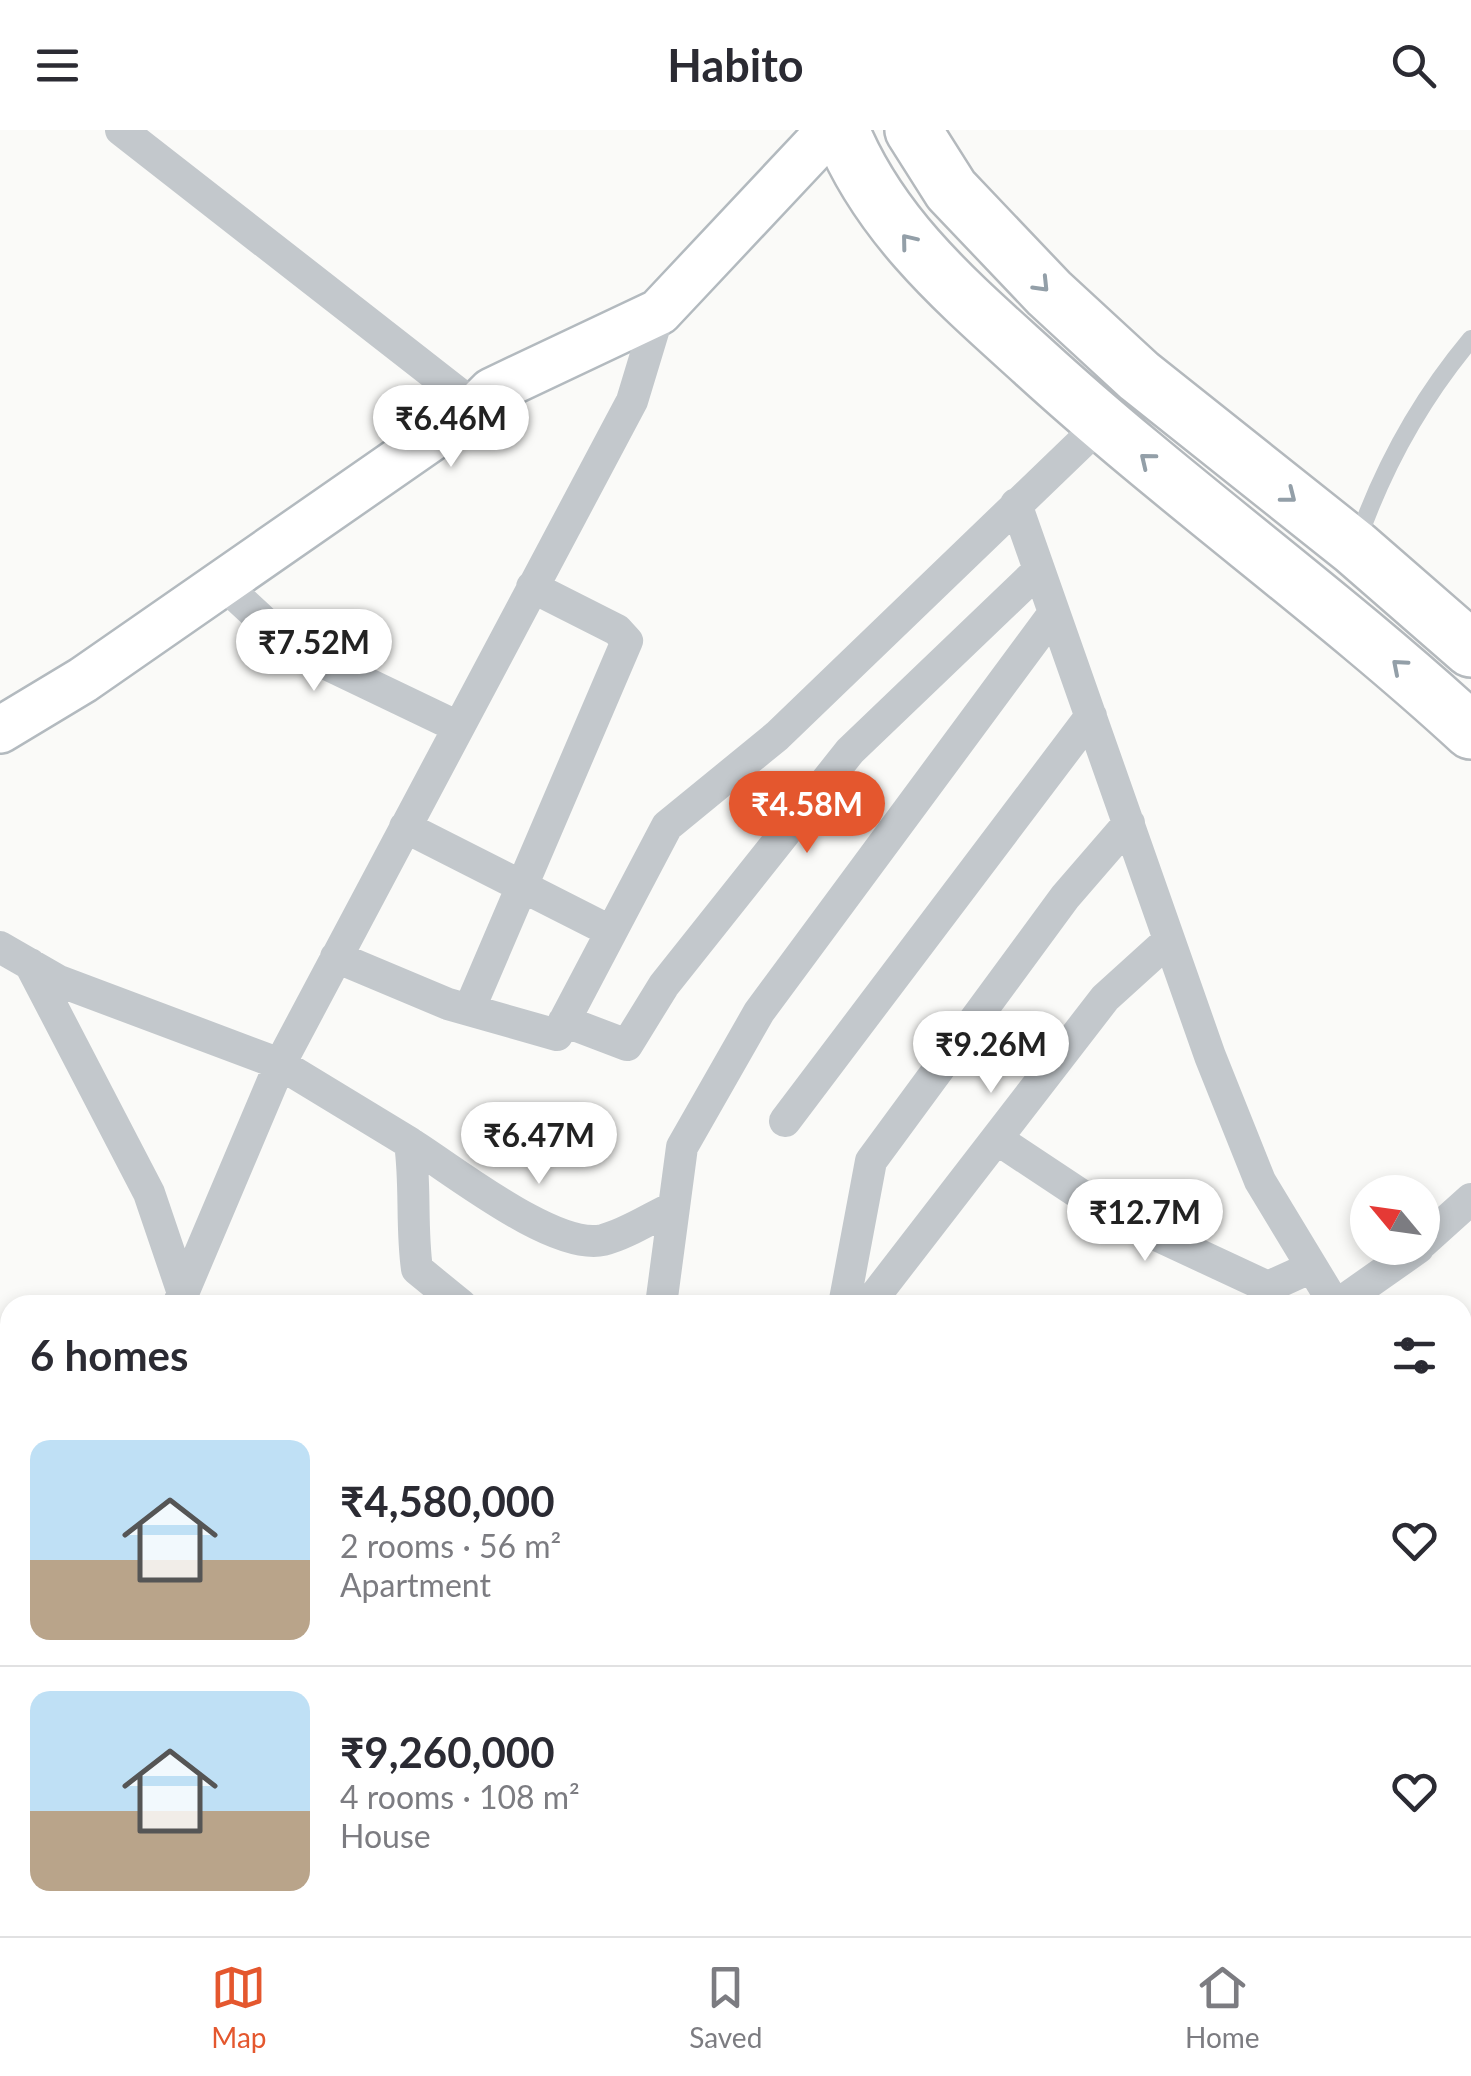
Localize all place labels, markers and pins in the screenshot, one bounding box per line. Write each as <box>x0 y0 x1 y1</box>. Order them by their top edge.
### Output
pin: ₹6.46M <box>370 385 532 470</box>
pin: ₹7.52M <box>233 609 395 694</box>
pin: ₹4.58M <box>726 771 888 856</box>
pin: ₹9.26M <box>910 1011 1072 1096</box>
pin: ₹6.47M <box>458 1102 620 1187</box>
pin: ₹12.7M <box>1064 1179 1226 1264</box>

